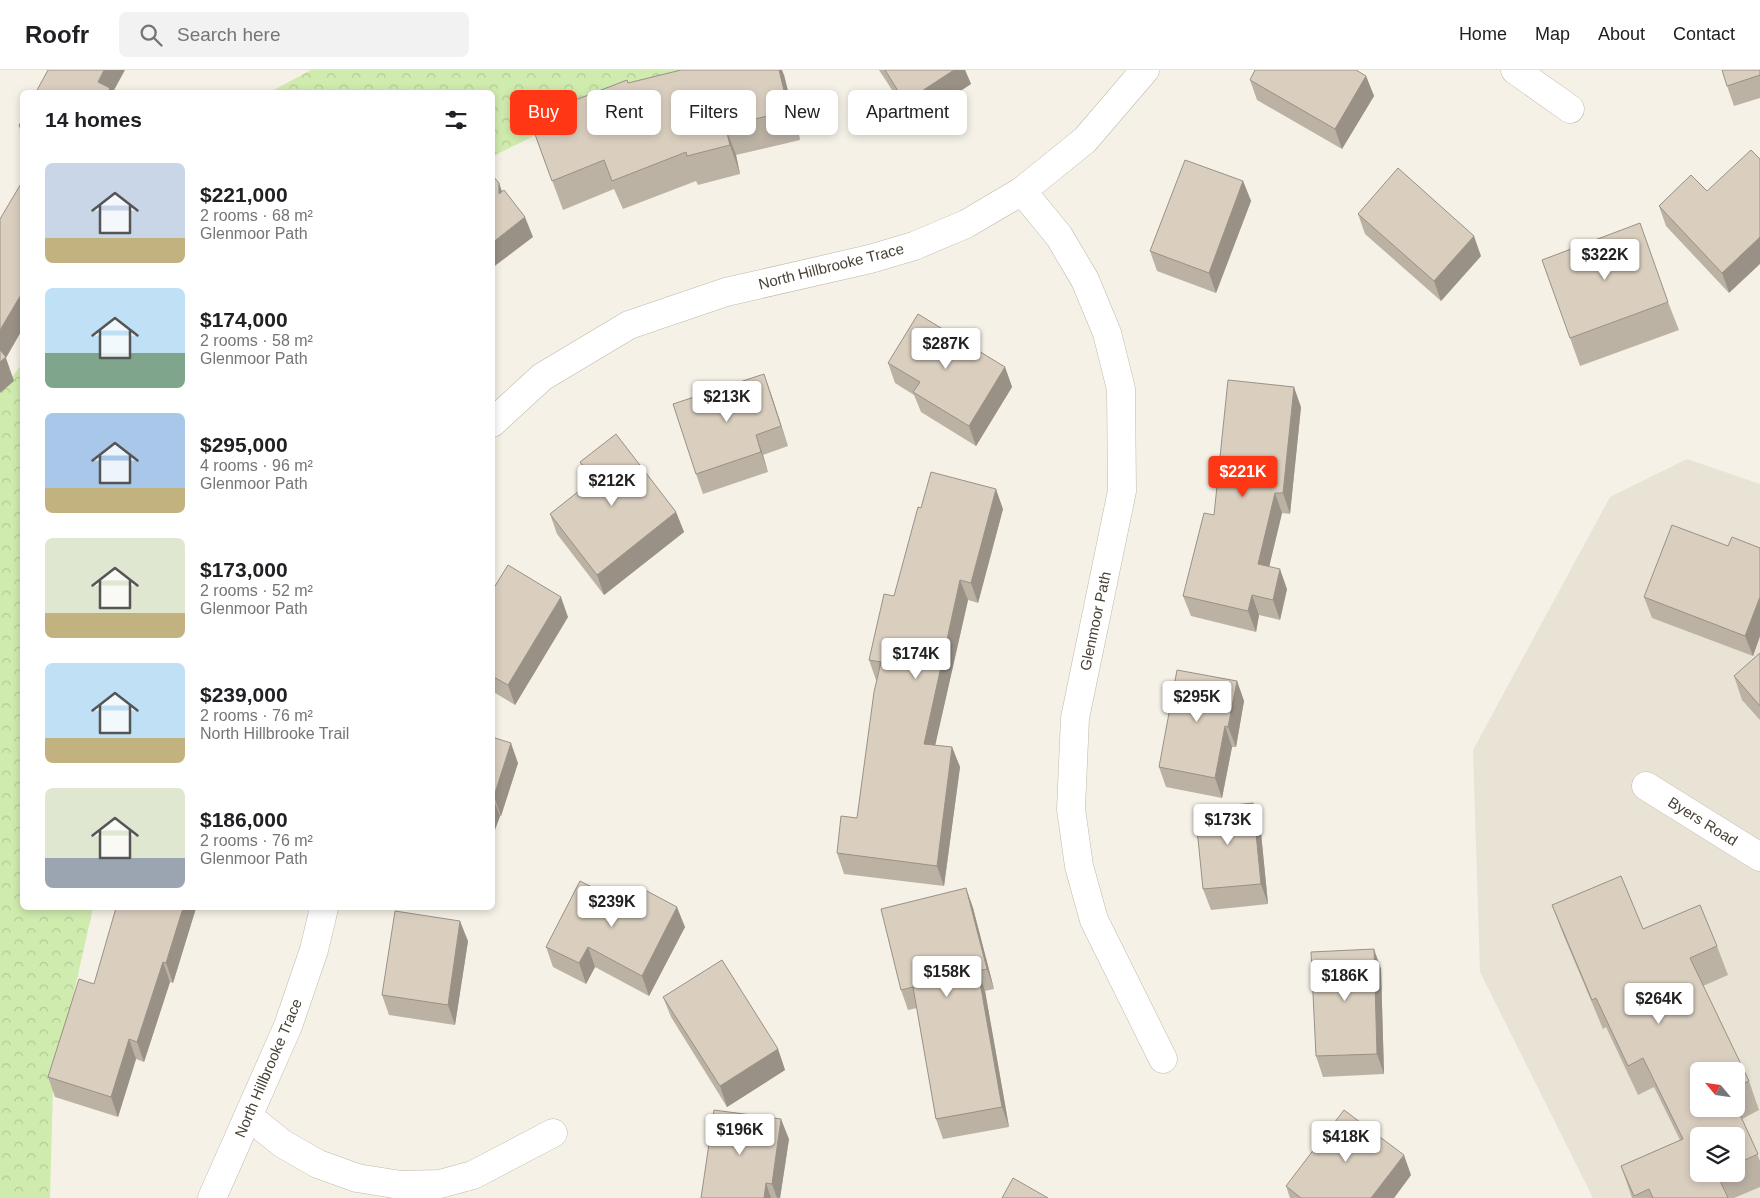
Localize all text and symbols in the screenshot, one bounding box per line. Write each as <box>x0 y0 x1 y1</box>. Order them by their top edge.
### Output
search box <box>119 12 469 57</box>
text: Roofr <box>25 21 89 48</box>
icon: search <box>137 21 165 49</box>
text: Search here <box>177 24 281 45</box>
text: Home <box>1459 24 1507 44</box>
text: Map <box>1535 24 1570 44</box>
text: About <box>1598 24 1645 44</box>
text: Contact <box>1673 24 1735 44</box>
chip: Buy <box>510 90 577 135</box>
chip: Rent <box>587 90 661 135</box>
chip: Filters <box>671 90 756 135</box>
chip: New <box>766 90 838 135</box>
chip: Apartment <box>848 90 967 135</box>
icon: filters <box>442 106 470 134</box>
text: 14 homes <box>45 108 142 131</box>
icon: home <box>85 183 145 243</box>
text: $221,000 <box>200 183 288 206</box>
text: 2 rooms · 68 m² <box>200 207 313 224</box>
text: Glenmoor Path <box>200 225 308 242</box>
pin: $322K <box>1570 238 1640 281</box>
street label: North Hillbrooke Trace <box>757 240 905 292</box>
text: $322K <box>1581 246 1629 263</box>
icon: home <box>85 308 145 368</box>
text: $174,000 <box>200 308 288 331</box>
pin: $287K <box>911 328 981 370</box>
text: 2 rooms · 58 m² <box>200 332 313 349</box>
text: $287K <box>922 335 970 352</box>
text: Glenmoor Path <box>200 350 308 367</box>
pin: $213K <box>692 380 762 423</box>
text: $213K <box>703 388 751 405</box>
icon: home <box>85 433 145 493</box>
text: $295,000 <box>200 433 288 456</box>
pin: $221K <box>1208 456 1278 498</box>
text: 4 rooms · 96 m² <box>200 457 313 474</box>
text: $221K <box>1219 463 1267 480</box>
pin: $212K <box>577 464 647 507</box>
text: $212K <box>588 472 636 489</box>
text: Glenmoor Path <box>200 475 308 492</box>
icon: home <box>85 558 145 618</box>
text: $173,000 <box>200 558 288 581</box>
street label: Glenmoor Path <box>1076 570 1114 672</box>
text: 2 rooms · 52 m² <box>200 582 313 599</box>
text: Glenmoor Path <box>200 600 308 617</box>
pin: $174K <box>881 638 951 680</box>
text: $174K <box>892 645 940 662</box>
pin: $295K <box>1162 680 1232 723</box>
icon: home <box>85 683 145 743</box>
text: $239,000 <box>200 683 288 706</box>
text: $295K <box>1173 688 1221 705</box>
text: 2 rooms · 76 m² <box>200 707 313 724</box>
text: North Hillbrooke Trail <box>200 725 349 742</box>
street label: Byers Road <box>1665 793 1741 849</box>
pin: $173K <box>1193 804 1263 846</box>
icon: home <box>85 808 145 868</box>
text: $186,000 <box>200 808 288 831</box>
text: $173K <box>1204 811 1252 828</box>
text: 2 rooms · 76 m² <box>200 832 313 849</box>
text: Glenmoor Path <box>200 850 308 867</box>
pin: $239K <box>577 886 647 928</box>
text: $239K <box>588 893 636 910</box>
pin: $158K <box>912 956 982 998</box>
pin: $186K <box>1310 960 1380 1002</box>
text: $158K <box>923 963 971 980</box>
text: $186K <box>1321 967 1369 984</box>
pin: $264K <box>1624 982 1694 1025</box>
text: $264K <box>1635 990 1683 1007</box>
street label: North Hillbrooke Trace <box>231 996 305 1140</box>
north arrow <box>1690 1062 1745 1118</box>
map controls <box>1690 1062 1745 1182</box>
pin: $196K <box>705 1114 775 1156</box>
pin: $418K <box>1311 1120 1381 1163</box>
text: $196K <box>716 1121 764 1138</box>
button: layers <box>1690 1127 1745 1182</box>
text: $418K <box>1322 1128 1370 1145</box>

